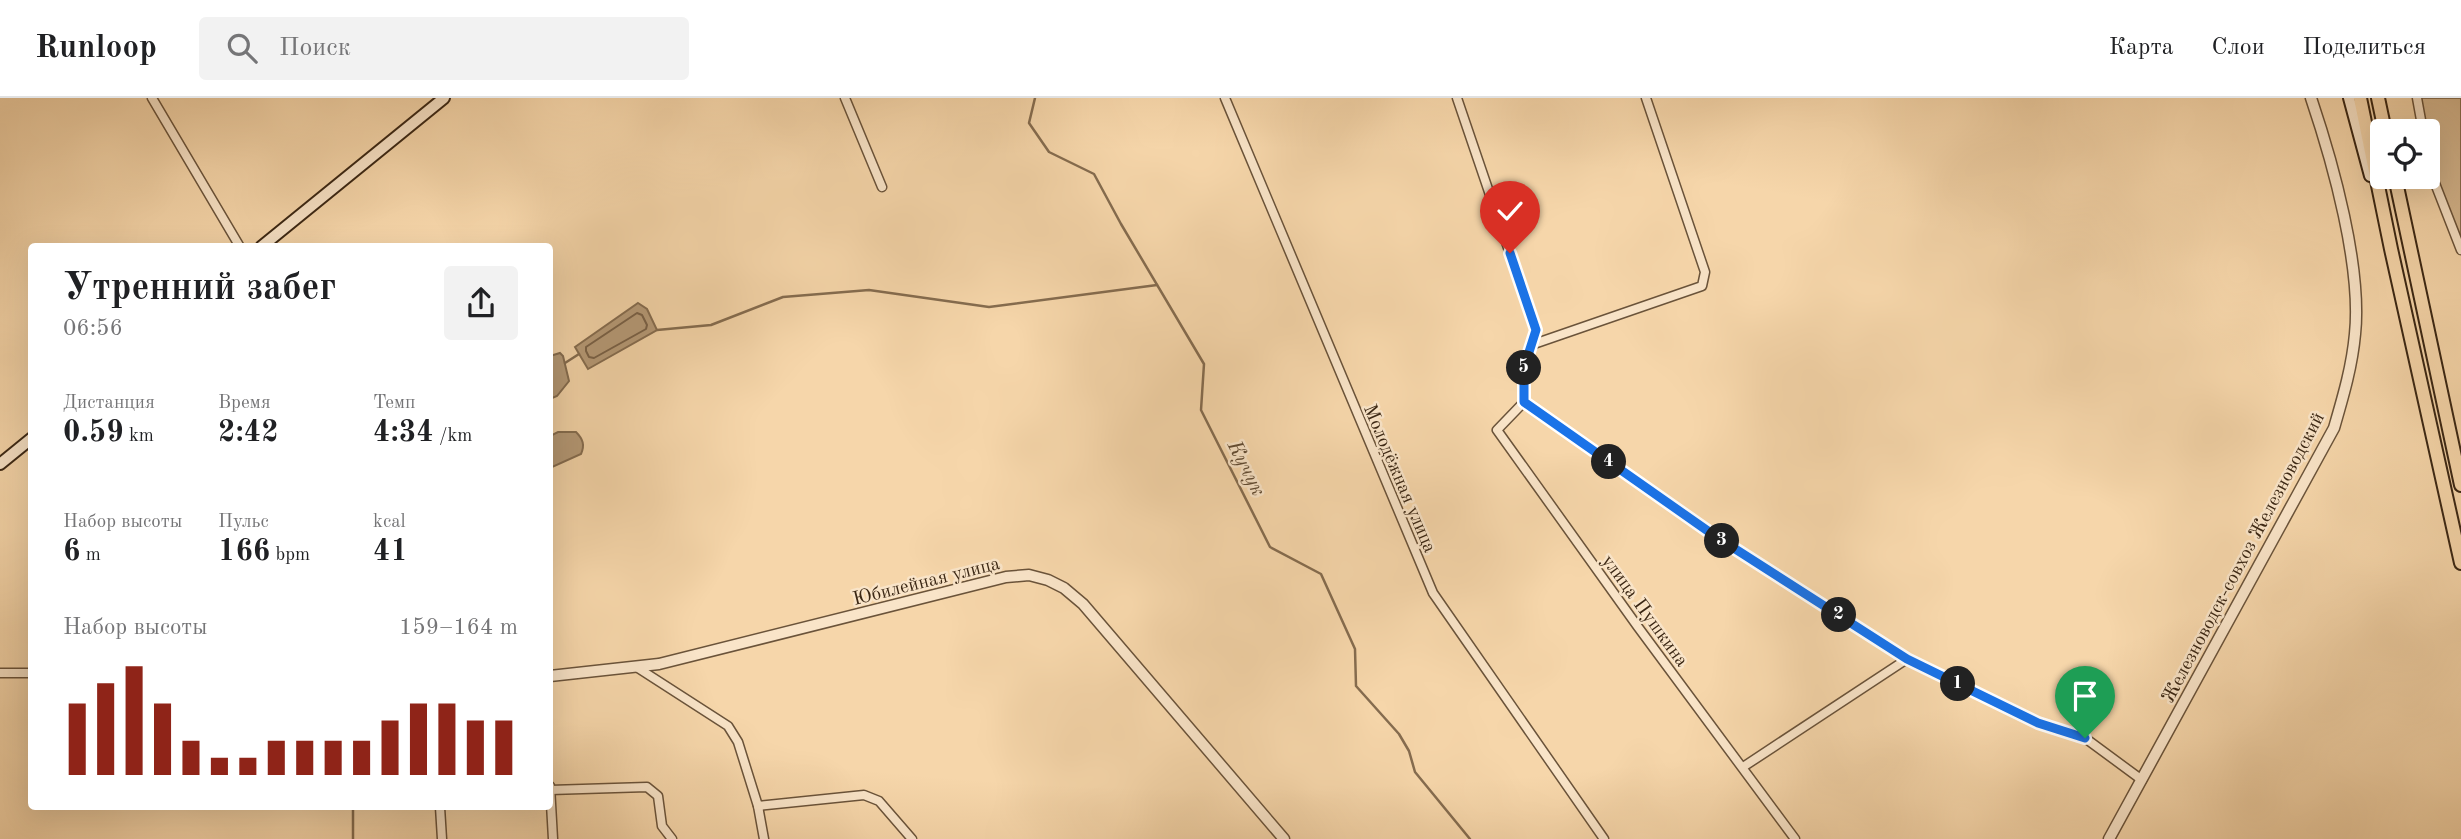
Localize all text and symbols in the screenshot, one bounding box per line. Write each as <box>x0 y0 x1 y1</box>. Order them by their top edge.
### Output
search box <box>199 17 689 80</box>
icon: search <box>223 29 261 67</box>
text: Runloop <box>35 32 157 65</box>
text: Поиск <box>279 35 351 61</box>
text: Карта <box>2109 36 2174 60</box>
text: Слои <box>2212 36 2265 60</box>
text: Поделиться <box>2303 36 2426 60</box>
map controls <box>2370 119 2440 189</box>
button: locate <box>2370 119 2440 189</box>
pin <box>1480 181 1540 253</box>
icon: check <box>1491 192 1529 230</box>
button: share <box>444 266 518 340</box>
text: Утренний забег <box>63 270 336 308</box>
text: 06:56 <box>63 317 123 340</box>
pin: 5 <box>1506 350 1542 386</box>
text: 5 <box>1518 358 1529 377</box>
text: Дистанция <box>63 394 155 413</box>
text: Время <box>218 394 271 413</box>
text: Темп <box>373 394 415 413</box>
street label: Молодёжная улица <box>1359 402 1439 556</box>
street label: Железноводск-совхоз Железноводский <box>2159 410 2329 706</box>
text: 0.59 <box>63 418 124 448</box>
text: 2:42 <box>218 418 279 448</box>
text: 4:34 <box>373 418 434 448</box>
text: km <box>124 427 154 446</box>
text: /km <box>434 427 472 446</box>
water label: Кучук <box>1222 437 1268 500</box>
pin: 4 <box>1592 444 1626 480</box>
text: 4 <box>1603 452 1614 471</box>
text: Набор высоты <box>63 513 182 532</box>
text: Пульс <box>218 513 269 532</box>
text: kcal <box>373 513 406 532</box>
pin: 3 <box>1704 524 1740 558</box>
text: 3 <box>1716 531 1727 550</box>
text: 6 <box>63 537 80 567</box>
text: 166 <box>218 537 270 567</box>
text: 41 <box>373 537 408 567</box>
text: m <box>80 546 101 565</box>
text: bpm <box>270 546 310 565</box>
street label: улица Пушкина <box>1597 552 1691 671</box>
street label: Юбилейная улица <box>851 555 1003 610</box>
pin: 2 <box>1822 598 1856 632</box>
text: 2 <box>1833 605 1844 624</box>
text: Набор высоты <box>63 616 207 639</box>
text: 159–164 m <box>399 616 518 639</box>
pin: 1 <box>1940 666 1976 702</box>
pin <box>2055 666 2115 738</box>
text: 1 <box>1952 674 1963 693</box>
icon: arrive <box>2066 677 2104 715</box>

